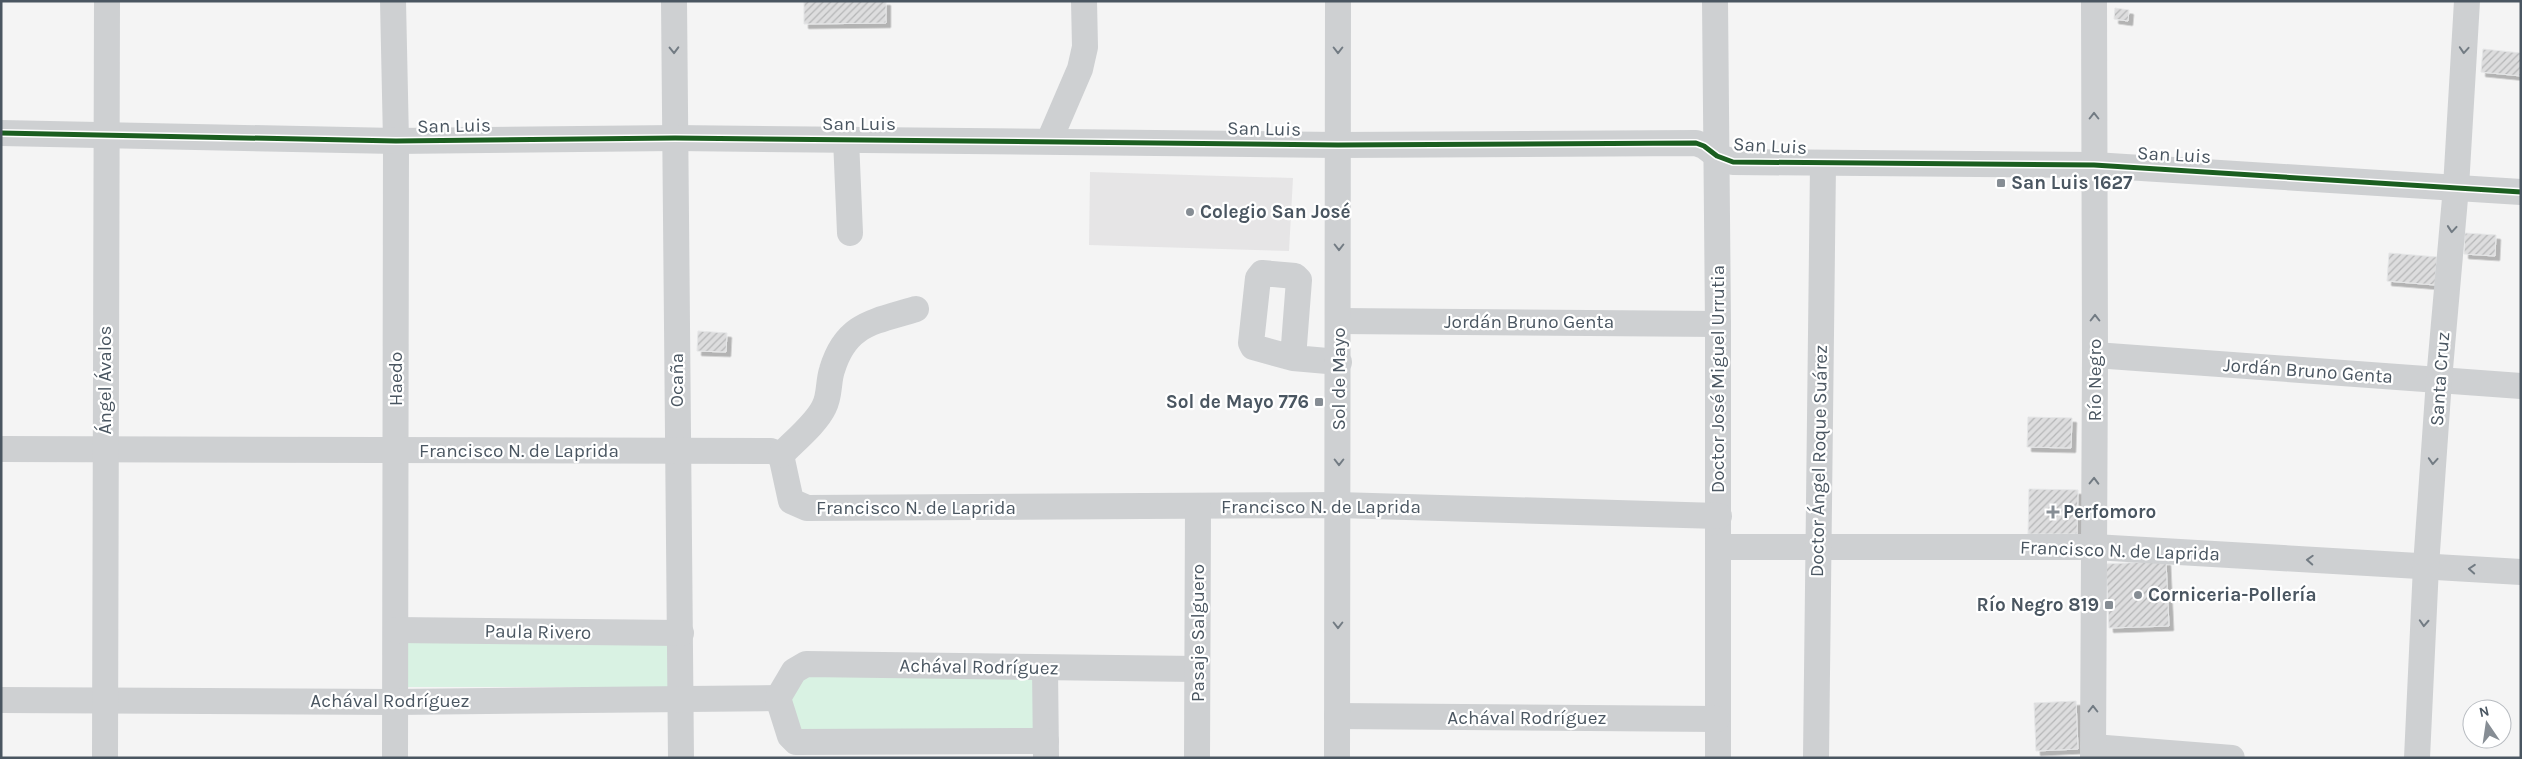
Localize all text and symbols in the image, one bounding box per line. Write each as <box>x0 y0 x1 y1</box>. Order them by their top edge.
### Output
one-way arrow <box>669 46 679 54</box>
one-way arrow <box>1333 46 1343 54</box>
one-way arrow <box>2459 46 2470 54</box>
one-way arrow <box>2089 112 2099 120</box>
street label: San Luis <box>822 113 896 135</box>
street label: San Luis <box>417 114 491 138</box>
street label: San Luis <box>1227 117 1301 141</box>
street label: San Luis <box>1732 133 1808 159</box>
street label: San Luis <box>2136 142 2212 168</box>
place label: San Luis 1627 <box>2011 172 2133 194</box>
marker: San Luis 1627 <box>1995 177 2007 189</box>
place label: Colegio San José <box>1200 201 1351 223</box>
marker: Colegio San José <box>1184 206 1196 218</box>
one-way arrow <box>2447 226 2458 234</box>
one-way arrow <box>1334 244 1344 252</box>
street label: Doctor José Miguel Urrutia <box>1707 265 1729 493</box>
street label: Jordán Bruno Genta <box>1444 311 1614 333</box>
one-way arrow <box>2090 314 2100 322</box>
street label: Ángel Ávalos <box>93 326 116 434</box>
street label: Sol de Mayo <box>1328 327 1350 431</box>
street label: Santa Cruz <box>2426 331 2454 427</box>
street label: Río Negro <box>2084 339 2106 421</box>
street label: Doctor Ángel Roque Suárez <box>1805 345 1832 577</box>
street label: Haedo <box>385 352 407 406</box>
street label: Ocaña <box>666 353 688 407</box>
street label: Jordán Bruno Genta <box>2222 354 2394 388</box>
place label: Sol de Mayo 776 <box>1166 391 1309 413</box>
marker: Sol de Mayo 776 <box>1313 396 1325 408</box>
street label: Francisco N. de Laprida <box>419 440 619 462</box>
one-way arrow <box>2428 457 2439 465</box>
one-way arrow <box>1334 459 1344 467</box>
one-way arrow <box>2089 476 2099 484</box>
street label: Francisco N. de Laprida <box>1221 496 1421 518</box>
street label: Francisco N. de Laprida <box>816 497 1016 519</box>
place label: Perfomoro <box>2063 501 2156 523</box>
marker: Perfomoro <box>2047 506 2059 518</box>
street label: Francisco N. de Laprida <box>2020 537 2220 565</box>
one-way arrow <box>2306 554 2314 565</box>
street label: Pasaje Salguero <box>1187 564 1209 702</box>
one-way arrow <box>2468 564 2476 575</box>
place label: Corniceria-Pollería <box>2148 584 2317 606</box>
marker: Corniceria-Pollería <box>2132 589 2144 601</box>
place label: Río Negro 819 <box>1977 594 2099 616</box>
marker: Río Negro 819 <box>2103 599 2115 611</box>
street label: Paula Rivero <box>484 620 592 644</box>
one-way arrow <box>2418 620 2429 628</box>
one-way arrow <box>1333 622 1343 629</box>
street label: Achával Rodríguez <box>899 655 1059 679</box>
street label: Achával Rodríguez <box>310 690 470 712</box>
north arrow <box>2462 699 2512 749</box>
text: N <box>2477 702 2491 721</box>
one-way arrow <box>2088 705 2098 712</box>
street label: Achával Rodríguez <box>1447 707 1607 729</box>

